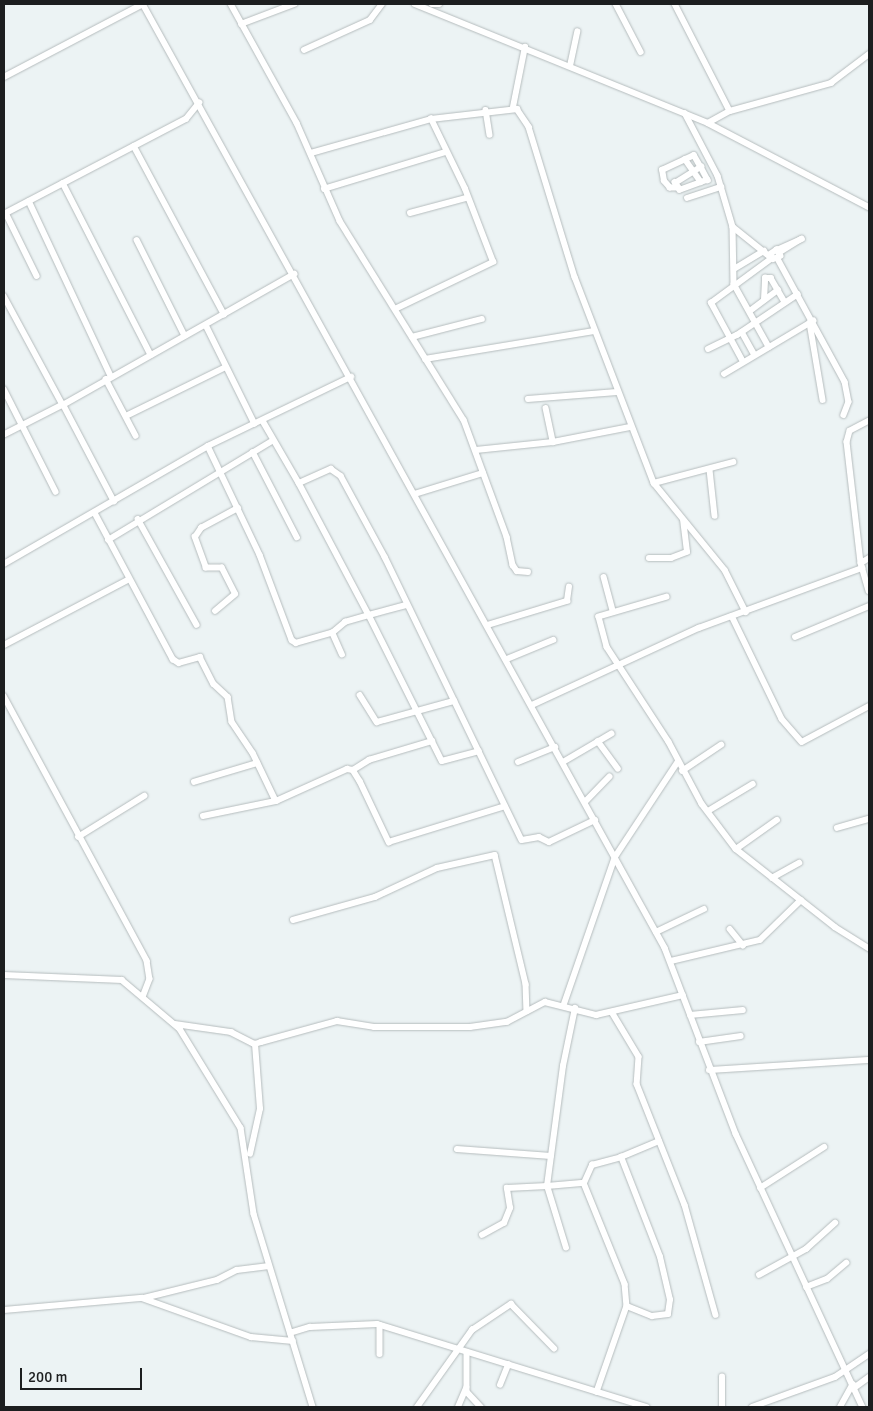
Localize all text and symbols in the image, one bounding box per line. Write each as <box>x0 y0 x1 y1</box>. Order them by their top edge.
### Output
scale bar <box>22 1358 145 1390</box>
text: 200 m <box>28 1368 68 1386</box>

